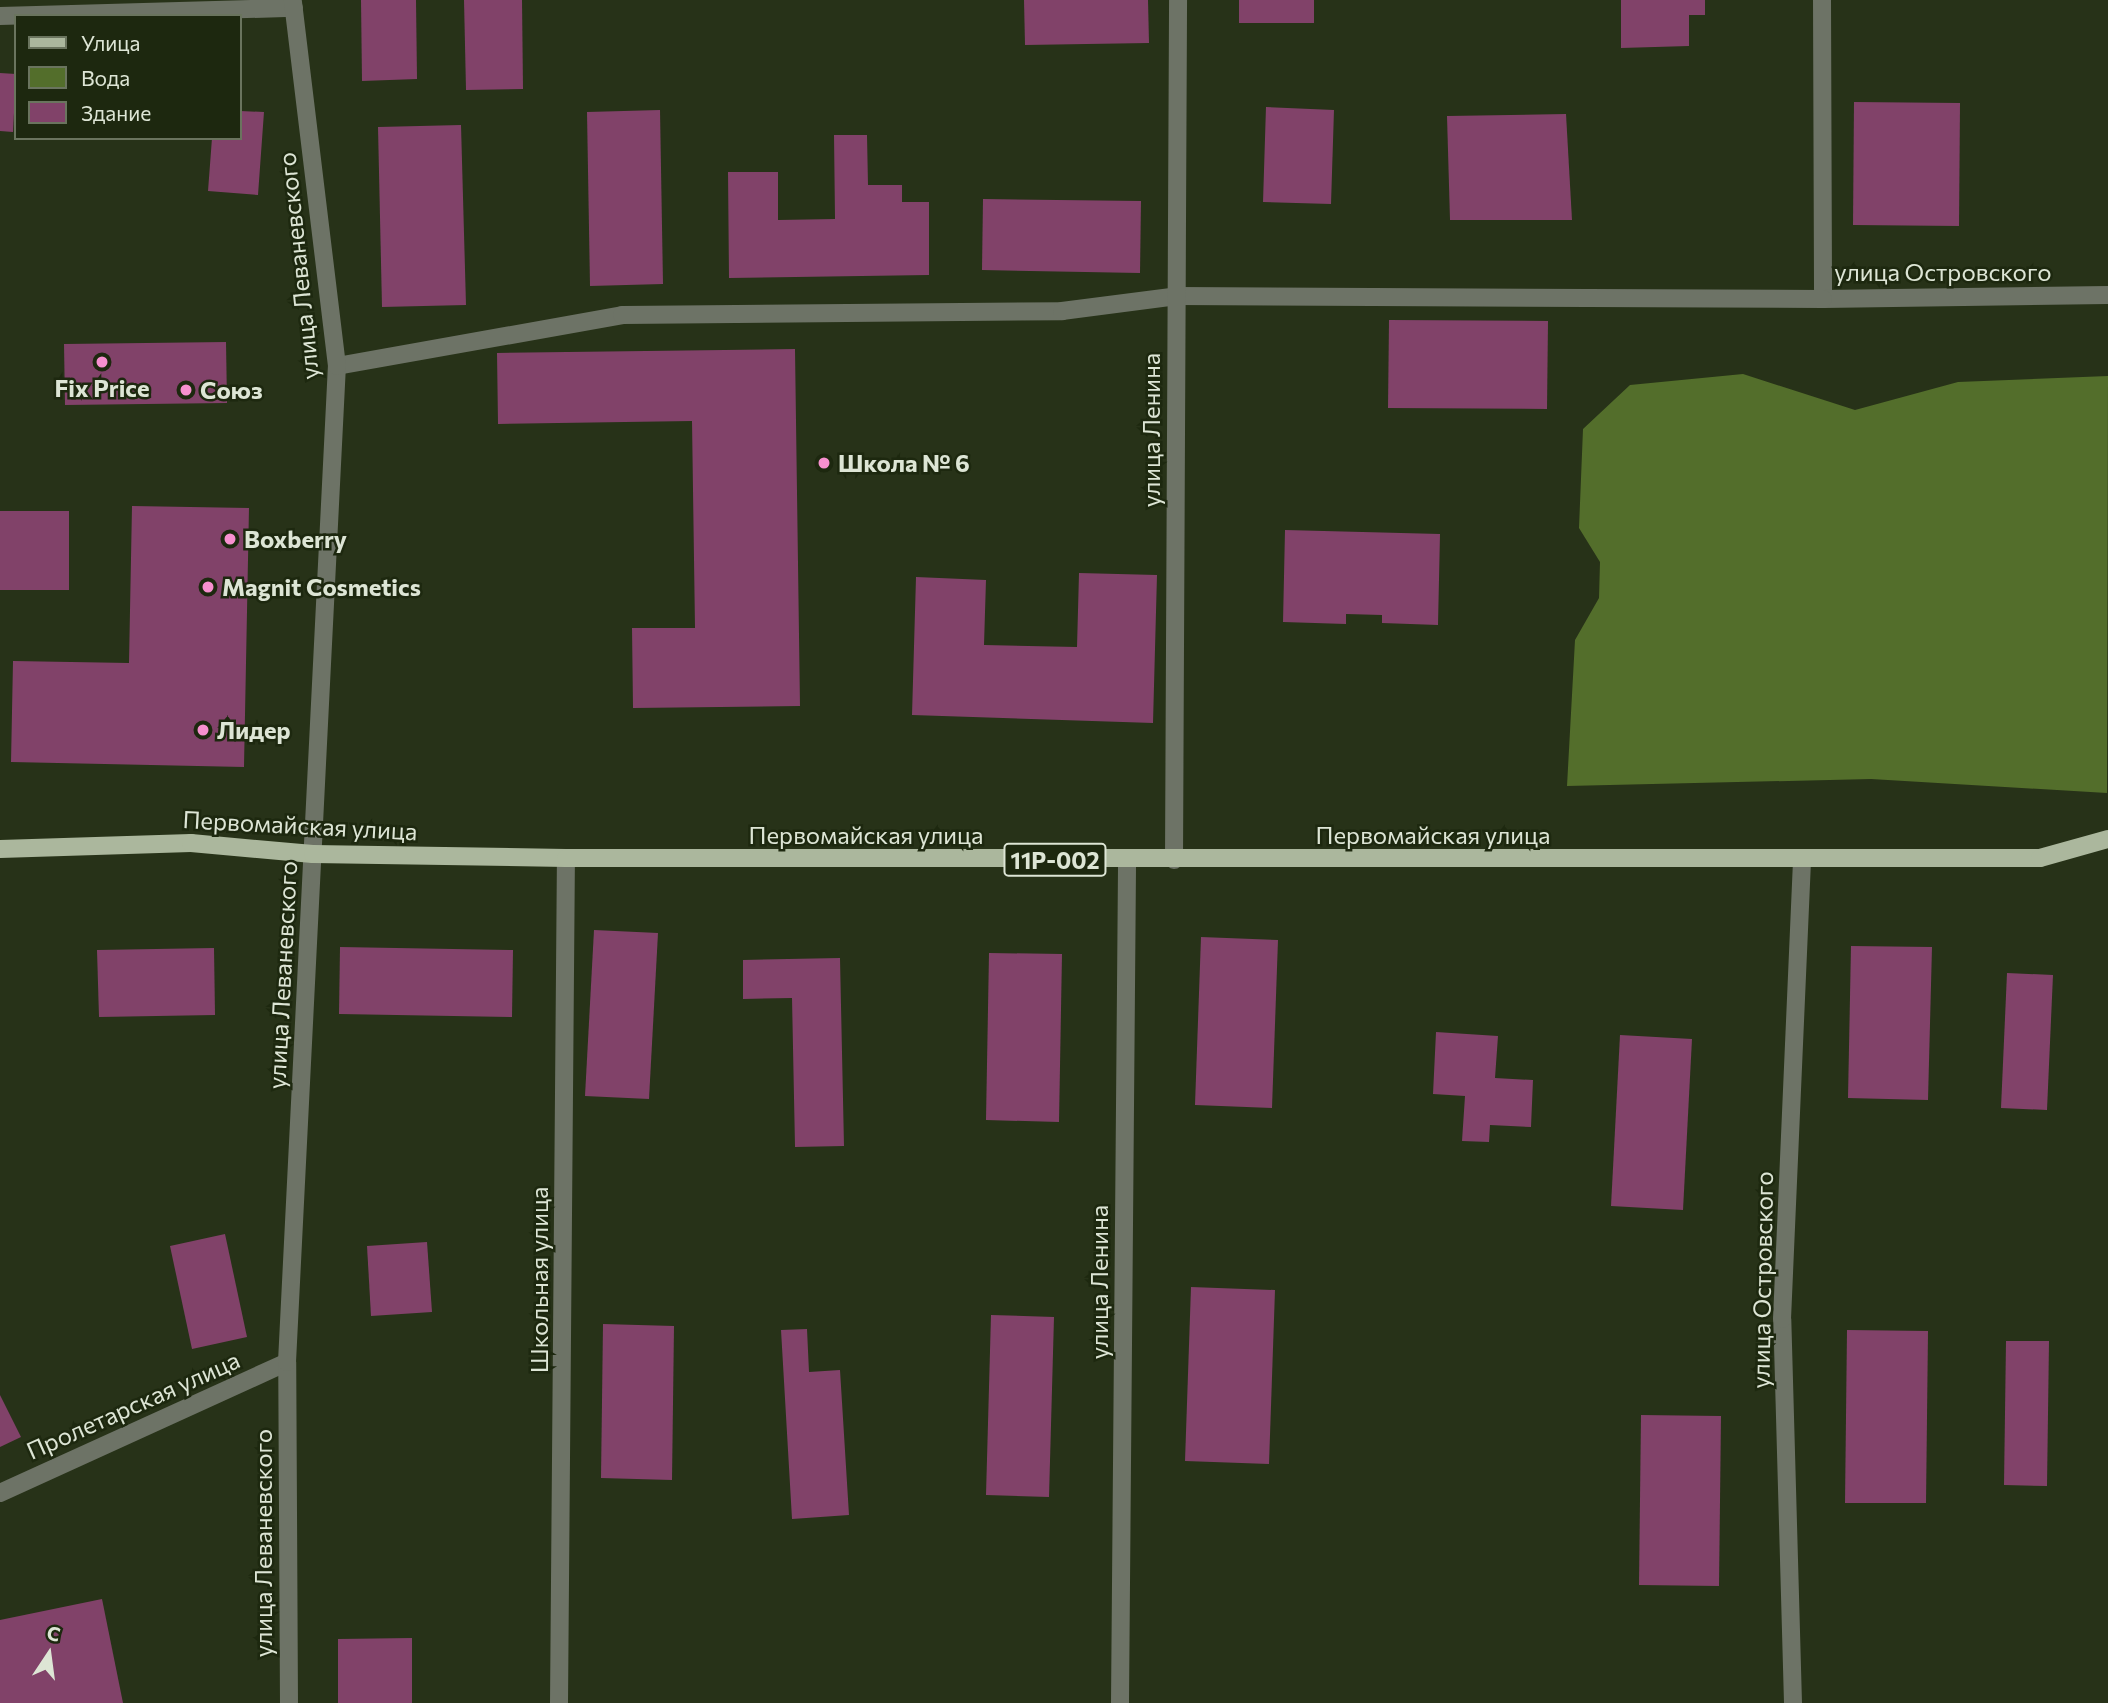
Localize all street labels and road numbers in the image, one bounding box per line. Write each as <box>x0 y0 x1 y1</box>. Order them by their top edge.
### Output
street label: улица Леваневского <box>272 151 324 381</box>
street label: улица Островского <box>1834 258 2052 286</box>
street label: улица Ленина <box>1137 353 1165 507</box>
street label: Первомайская улица <box>182 804 418 846</box>
street label: Первомайская улица <box>749 821 983 849</box>
street label: Первомайская улица <box>1316 821 1550 849</box>
road number: 11Р-002 <box>1002 840 1108 880</box>
street label: улица Леваневского <box>262 860 302 1090</box>
street label: улица Островского <box>1746 1171 1778 1389</box>
street label: Школьная улица <box>525 1187 553 1373</box>
street label: улица Ленина <box>1085 1205 1113 1359</box>
street label: Пролетарская улица <box>22 1345 244 1465</box>
street label: улица Леваневского <box>249 1429 277 1657</box>

